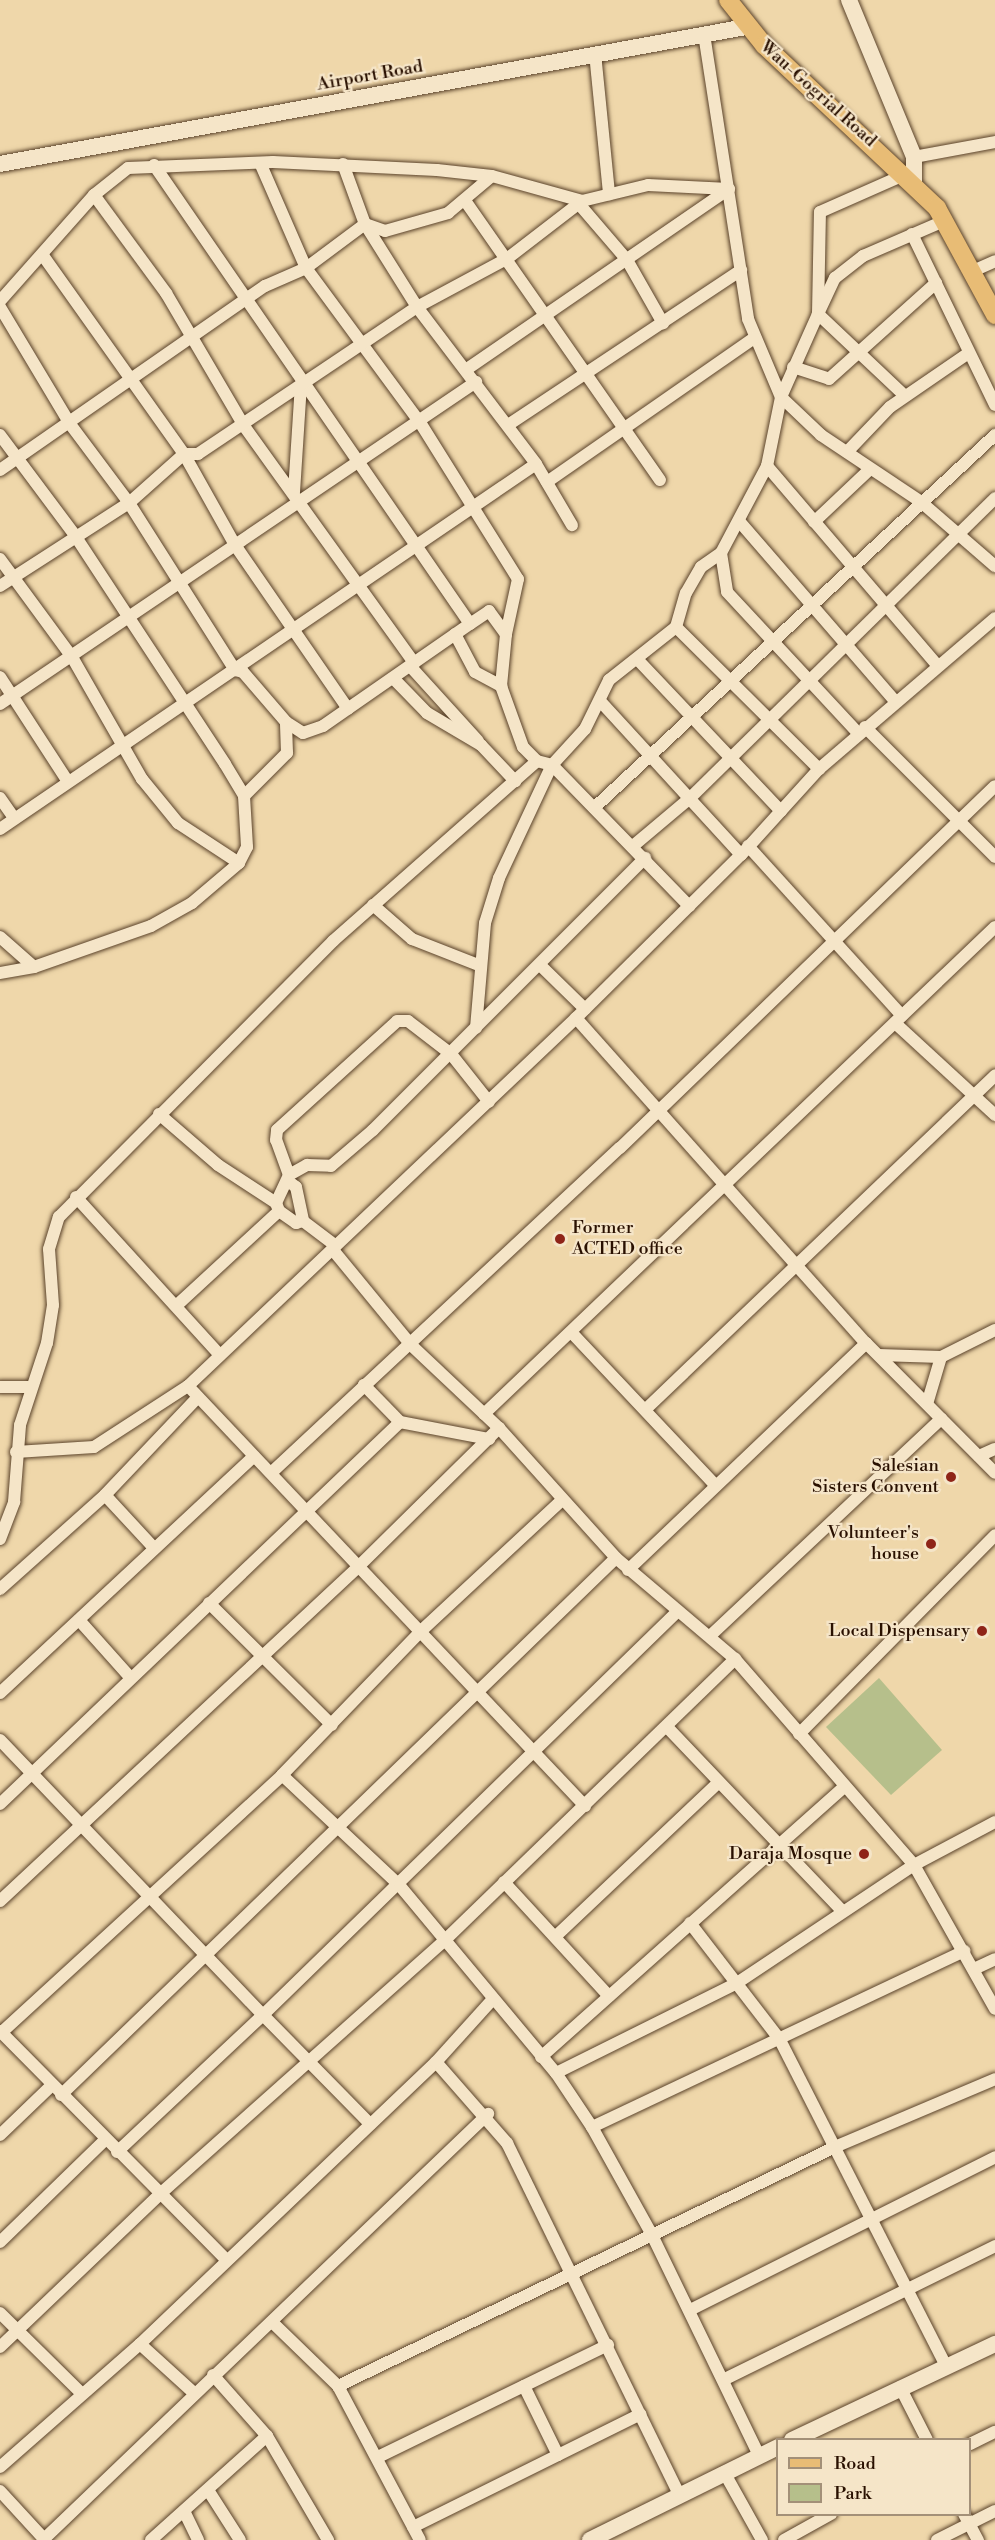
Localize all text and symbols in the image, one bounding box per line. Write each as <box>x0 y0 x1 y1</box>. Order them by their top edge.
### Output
street label: Wau-Gogrial Road <box>755 36 881 152</box>
street label: Airport Road <box>315 56 425 96</box>
place label: Former ACTED office <box>572 1218 683 1260</box>
marker: Former ACTED office <box>553 1232 567 1246</box>
place label: Salesian Sisters Convent <box>812 1456 939 1498</box>
marker: Salesian Sisters Convent <box>944 1470 958 1484</box>
place label: Volunteer's house <box>827 1523 919 1565</box>
marker: Volunteer's house <box>924 1537 938 1551</box>
place label: Local Dispensary <box>829 1620 970 1642</box>
marker: Local Dispensary <box>975 1624 989 1638</box>
place label: Daraja Mosque <box>729 1843 852 1865</box>
marker: Daraja Mosque <box>857 1847 871 1861</box>
legend <box>776 2438 971 2516</box>
text: Road <box>834 2452 876 2475</box>
text: Park <box>834 2482 871 2505</box>

